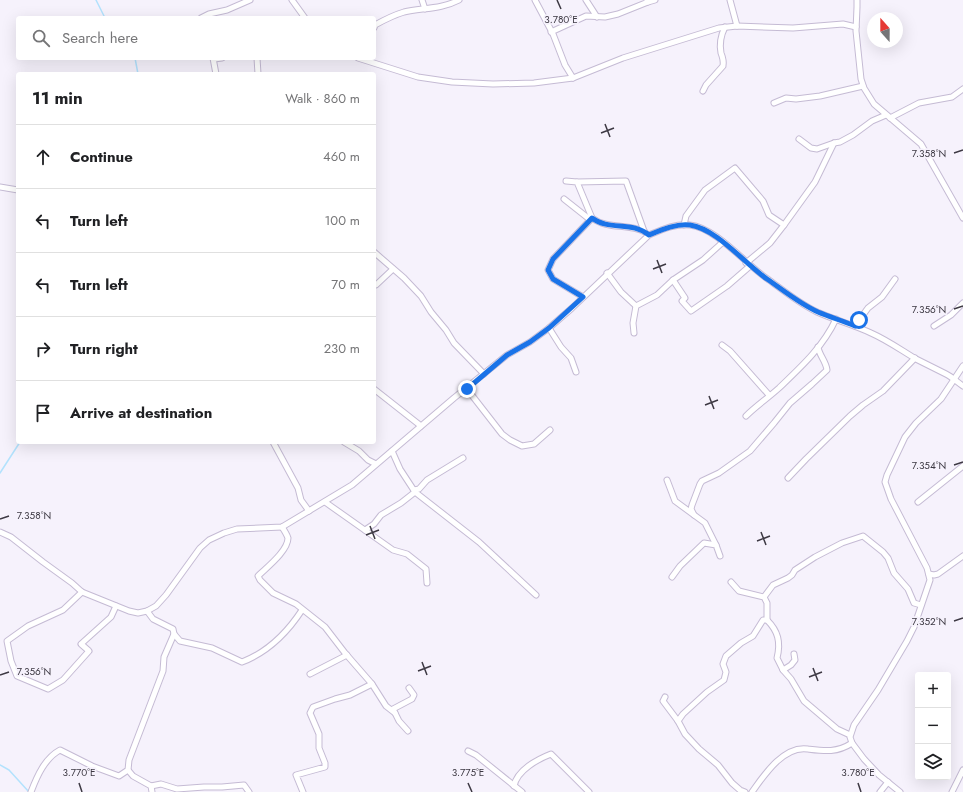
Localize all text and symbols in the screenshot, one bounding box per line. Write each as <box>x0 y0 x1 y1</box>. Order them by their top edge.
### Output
text: 3.780°E <box>544 12 578 27</box>
north arrow <box>867 12 903 48</box>
search box <box>16 16 376 60</box>
icon: search <box>30 27 52 49</box>
text: Search here <box>62 27 138 49</box>
text: 11 min <box>32 86 83 110</box>
text: Walk · 860 m <box>285 89 360 108</box>
icon: ahead <box>32 146 54 168</box>
text: Continue <box>70 146 133 168</box>
text: 7.358°N <box>912 146 946 161</box>
text: 460 m <box>323 147 360 166</box>
icon: left <box>32 210 54 232</box>
text: Turn left <box>70 210 128 232</box>
text: 100 m <box>325 211 360 230</box>
icon: left <box>32 274 54 296</box>
text: Turn left <box>70 274 128 296</box>
text: 70 m <box>331 275 360 294</box>
text: 7.356°N <box>912 302 946 317</box>
route start <box>850 311 868 329</box>
icon: right <box>32 338 54 360</box>
text: Turn right <box>70 338 138 360</box>
text: 230 m <box>324 339 360 358</box>
route end <box>458 380 476 398</box>
icon: arrive <box>32 402 54 424</box>
text: Arrive at destination <box>70 402 212 424</box>
text: 7.354°N <box>912 458 946 473</box>
text: 7.358°N <box>17 508 51 523</box>
text: 7.352°N <box>912 614 946 629</box>
text: 7.356°N <box>17 664 51 679</box>
map controls <box>915 672 951 780</box>
button: + <box>915 672 951 708</box>
button: − <box>915 708 951 744</box>
button: layers <box>915 744 951 780</box>
text: 3.770°E <box>62 765 96 780</box>
text: 3.775°E <box>452 765 484 780</box>
text: 3.780°E <box>841 765 875 780</box>

